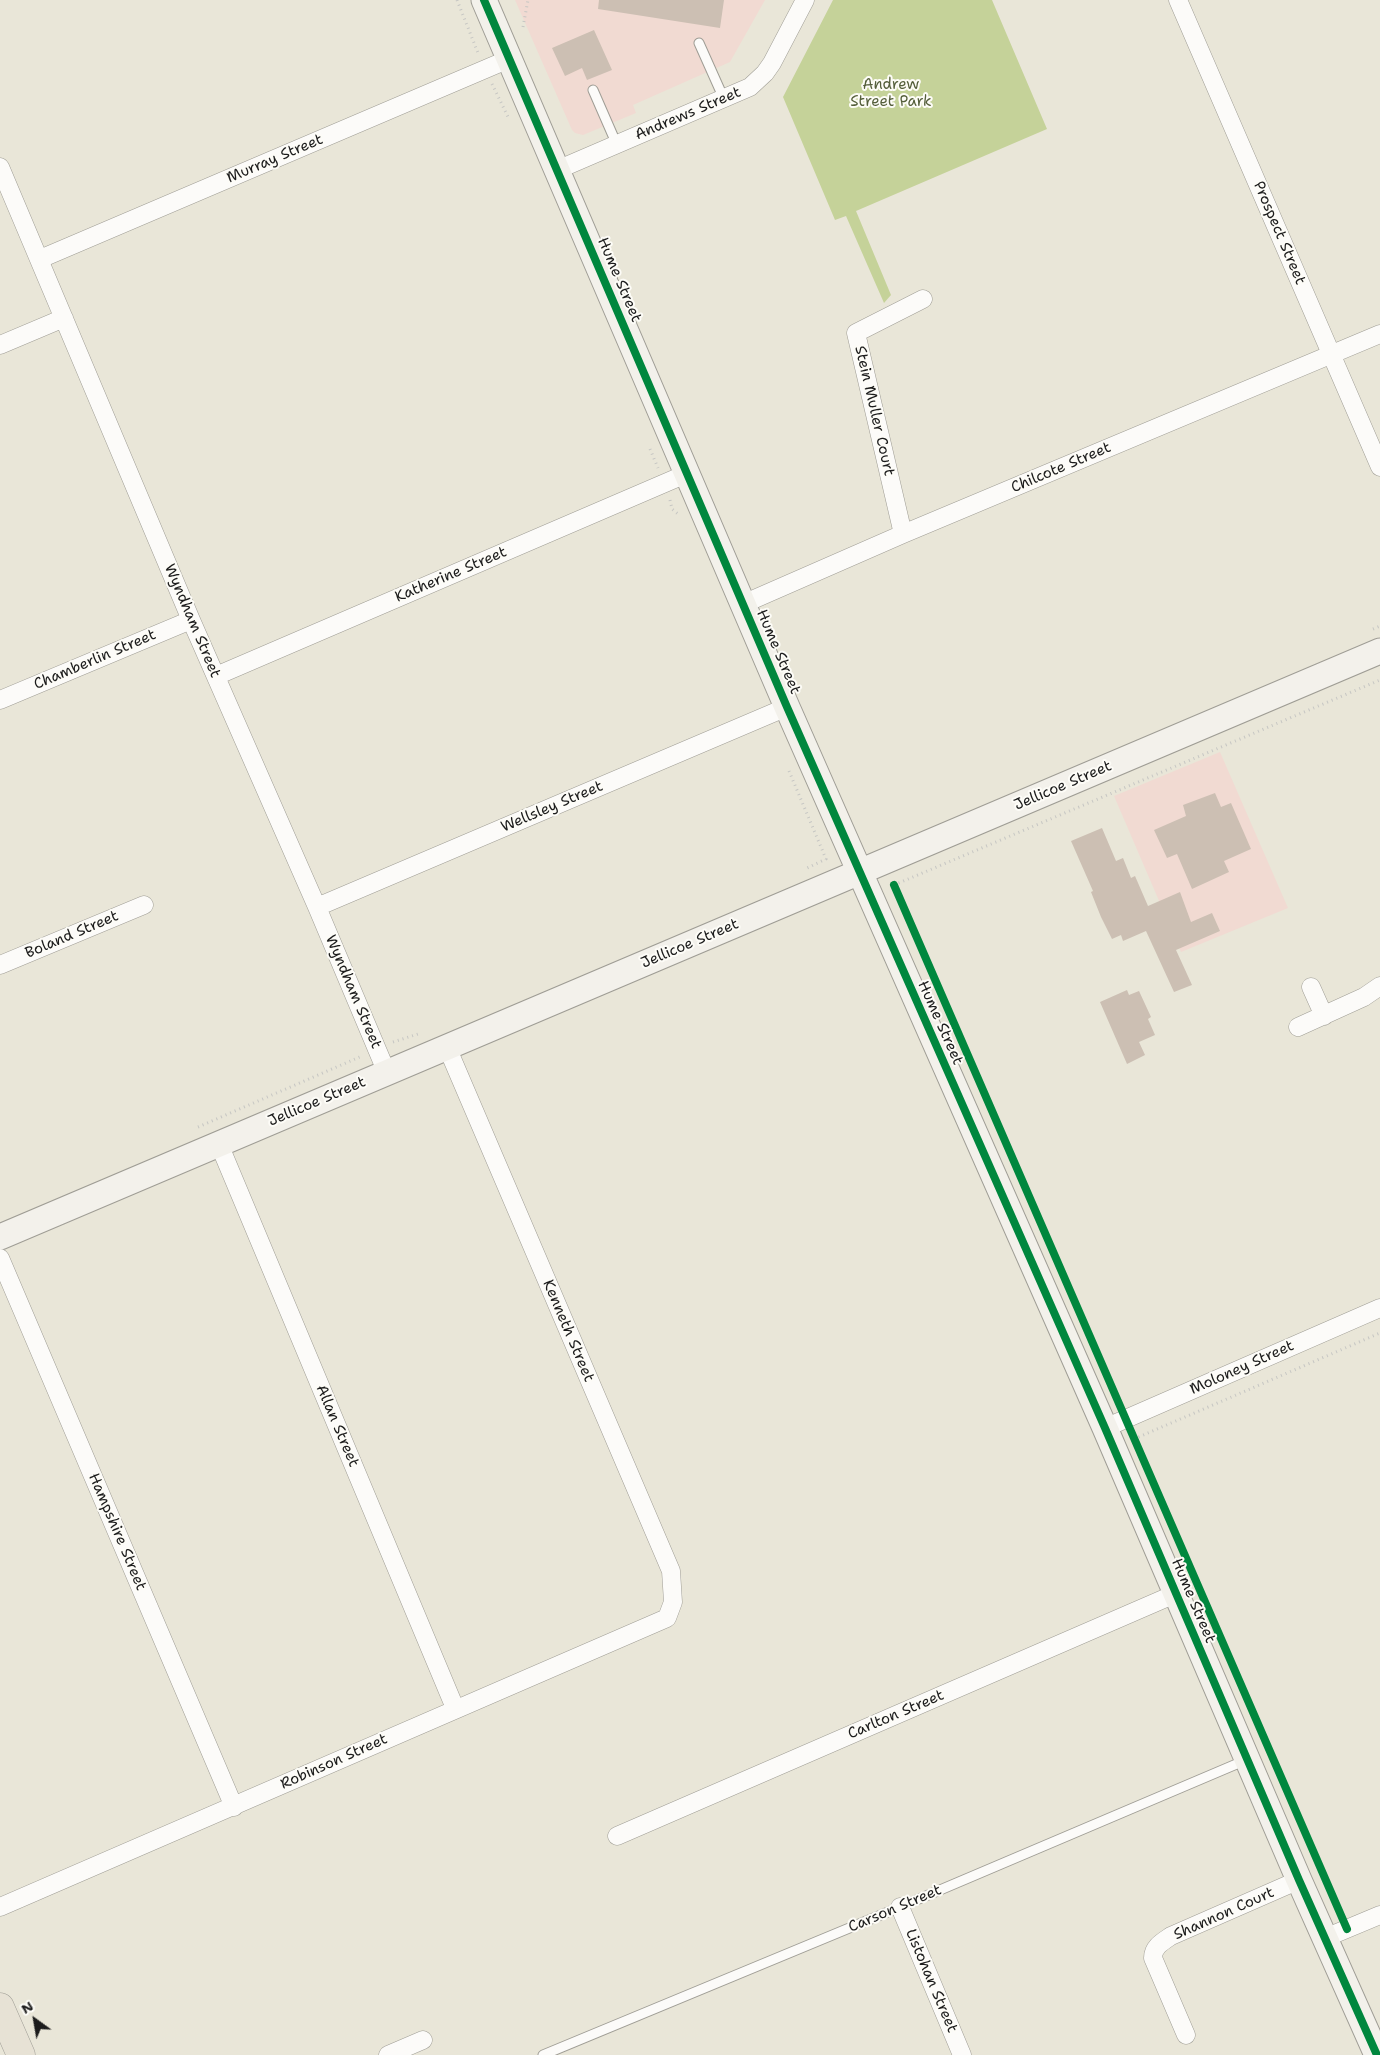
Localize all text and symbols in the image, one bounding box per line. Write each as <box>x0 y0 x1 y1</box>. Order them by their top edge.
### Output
park label: Andrew Street Park <box>850 76 932 111</box>
street label: Andrews Street <box>632 84 744 144</box>
street label: Murray Street <box>224 131 326 187</box>
street label: Prospect Street <box>1249 179 1309 287</box>
street label: Hume Street <box>593 235 645 325</box>
street label: Stein Muller Court <box>850 344 898 478</box>
street label: Chilcote Street <box>1008 439 1114 497</box>
street label: Katherine Street <box>392 543 510 607</box>
street label: Wyndham Street <box>160 561 224 681</box>
street label: Hume Street <box>752 607 804 697</box>
street label: Chamberlin Street <box>31 626 159 694</box>
street label: Jellicoe Street <box>1012 757 1114 815</box>
street label: Wellsley Street <box>498 777 606 837</box>
street label: Boland Street <box>23 907 121 963</box>
street label: Jellicoe Street <box>639 915 741 973</box>
street label: Wyndham Street <box>321 932 385 1052</box>
street label: Hume Street <box>913 978 967 1068</box>
street label: Jellicoe Street <box>266 1073 368 1131</box>
street label: Kenneth Street <box>538 1277 598 1385</box>
street label: Moloney Street <box>1187 1337 1297 1399</box>
street label: Allan Street <box>312 1382 362 1470</box>
street label: Hampshire Street <box>84 1471 150 1593</box>
street label: Hume Street <box>1167 1556 1219 1646</box>
street label: Carlton Street <box>845 1687 947 1743</box>
street label: Robinson Street <box>278 1730 390 1794</box>
street label: Carson Street <box>846 1881 944 1937</box>
street label: Shannon Court <box>1171 1884 1277 1944</box>
street label: Listohan Street <box>901 1926 961 2036</box>
north arrow <box>10 1995 60 2045</box>
text: N <box>18 1997 37 2018</box>

